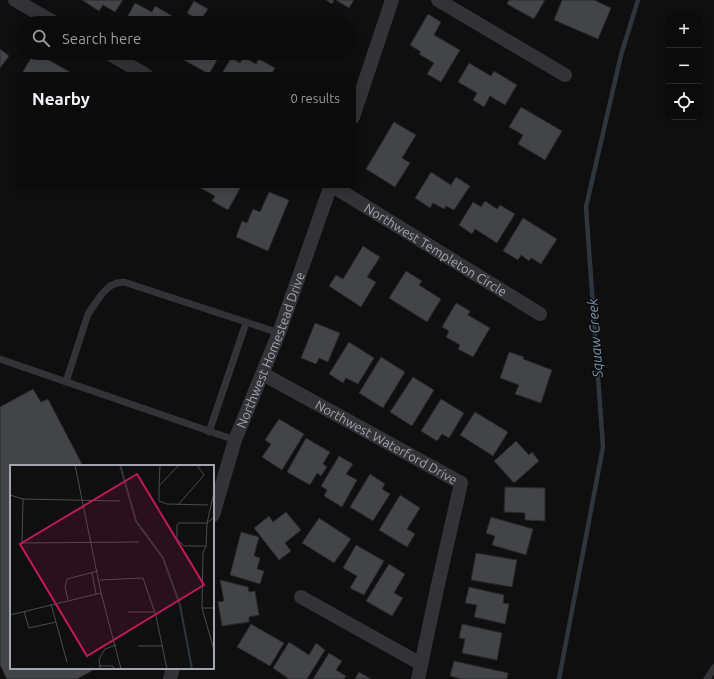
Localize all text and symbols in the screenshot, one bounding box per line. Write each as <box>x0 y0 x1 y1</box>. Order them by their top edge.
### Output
map controls <box>666 12 702 120</box>
button: + <box>666 12 702 48</box>
search box <box>16 16 356 60</box>
icon: search <box>30 27 52 49</box>
text: Search here <box>62 30 141 47</box>
button: − <box>666 48 702 84</box>
button: locate <box>666 84 702 120</box>
text: Nearby <box>32 89 90 108</box>
text: 0 results <box>290 91 340 105</box>
street label: Northwest Templeton Circle <box>362 200 509 299</box>
street label: Northwest Homestead Drive <box>234 270 307 430</box>
water label: Squaw Creek <box>584 297 606 379</box>
street label: Northwest Waterford Drive <box>313 397 460 487</box>
inset map <box>10 465 214 669</box>

